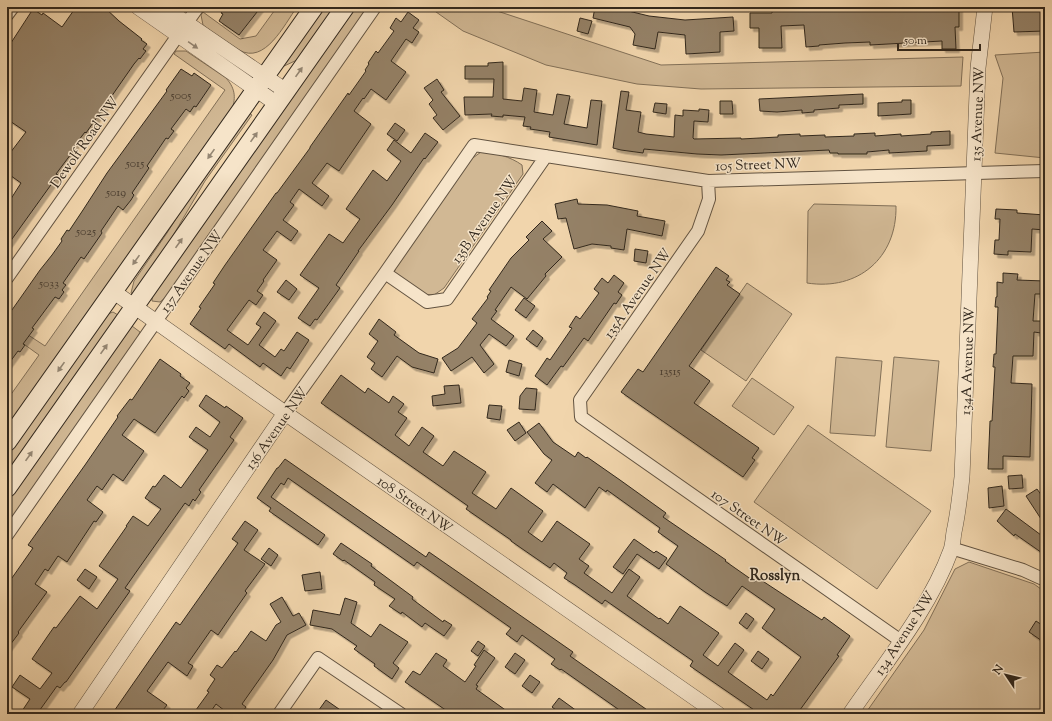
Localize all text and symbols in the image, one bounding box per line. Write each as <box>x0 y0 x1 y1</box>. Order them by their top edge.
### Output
scale bar <box>898 26 980 52</box>
text: 50 m <box>903 32 927 50</box>
one-way arrow <box>187 41 198 50</box>
street label: 135 Avenue NW <box>967 66 991 162</box>
one-way arrow <box>295 67 303 78</box>
house number: 5005 <box>170 87 191 105</box>
street label: Dewolf Road NW <box>46 93 125 193</box>
one-way arrow <box>250 131 258 142</box>
one-way arrow <box>207 149 215 159</box>
street label: 105 Street NW <box>715 154 802 177</box>
house number: 5015 <box>125 155 144 173</box>
street label: 135B Avenue NW <box>448 172 524 268</box>
house number: 5019 <box>105 184 126 202</box>
house number: 5025 <box>75 223 96 241</box>
street label: 137 Avenue NW <box>157 226 229 318</box>
one-way arrow <box>175 238 183 248</box>
street label: 135A Avenue NW <box>600 245 677 343</box>
one-way arrow <box>132 255 140 266</box>
house number: 5033 <box>38 275 59 293</box>
street label: 134A Avenue NW <box>957 306 981 416</box>
one-way arrow <box>100 344 108 355</box>
one-way arrow <box>57 361 65 372</box>
house number: 13515 <box>659 363 681 381</box>
street label: 136 Avenue NW <box>242 383 314 474</box>
one-way arrow <box>25 451 33 461</box>
street label: 108 Street NW <box>372 472 456 539</box>
street label: 107 Street NW <box>706 485 790 552</box>
district label: Rosslyn <box>750 566 800 587</box>
street label: 134 Avenue NW <box>871 588 941 680</box>
north arrow <box>986 655 1026 695</box>
text: N <box>989 661 1008 679</box>

